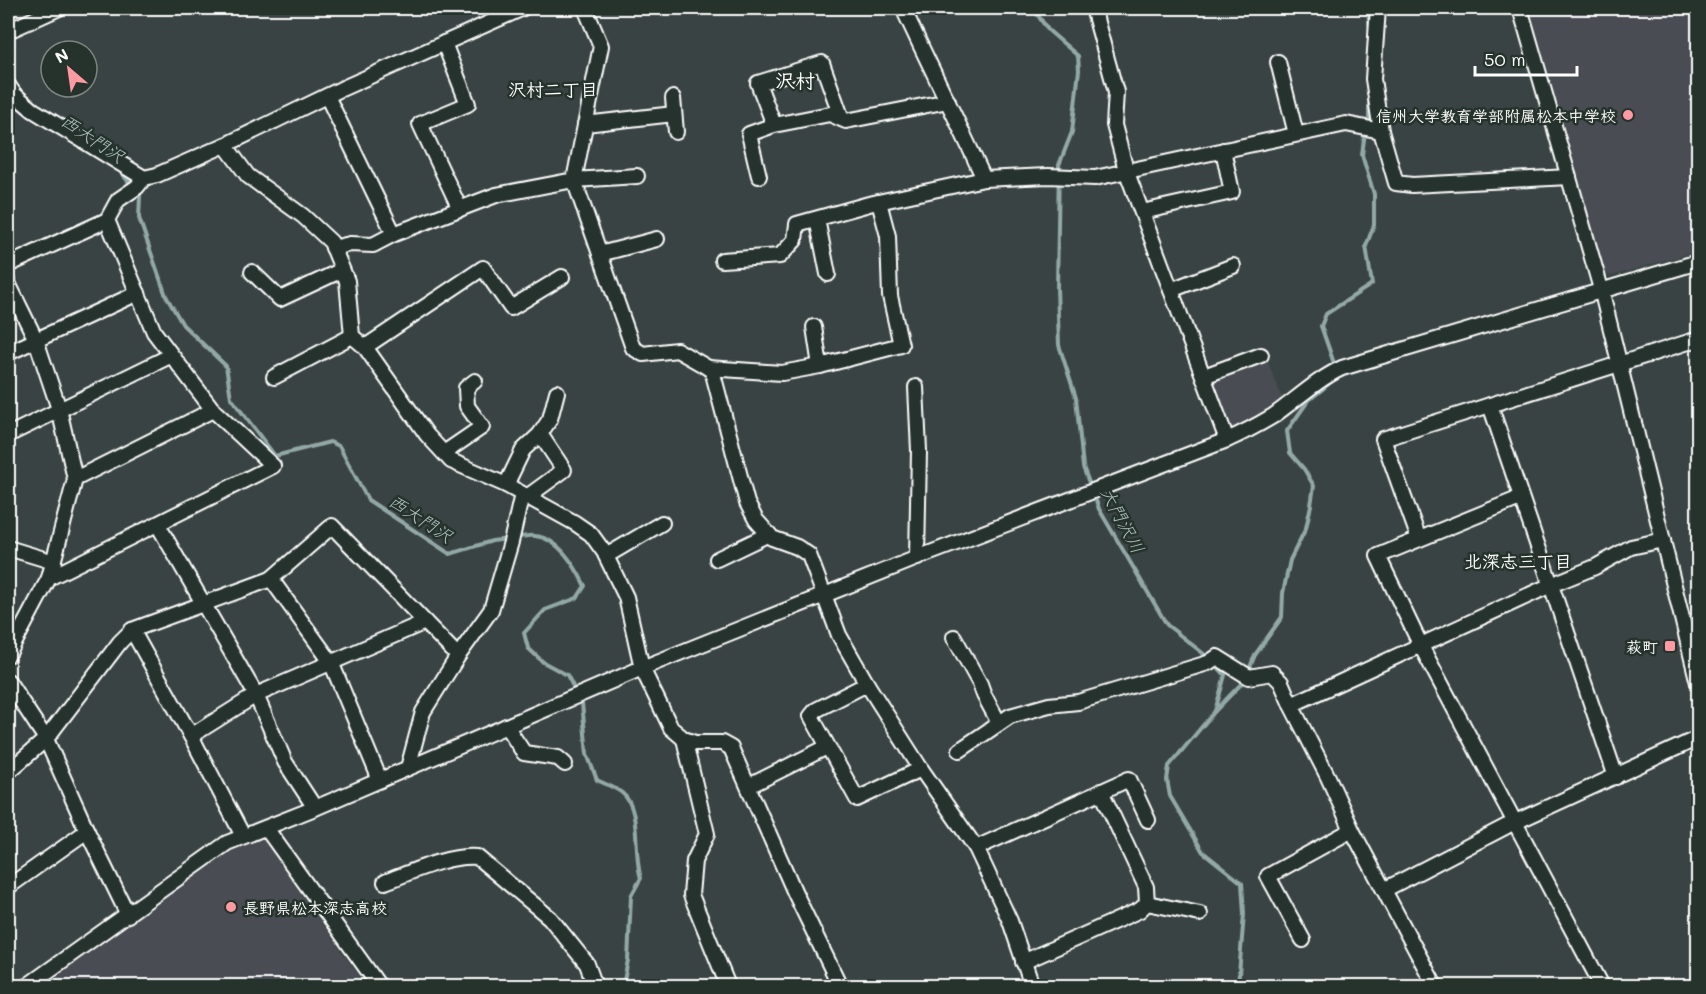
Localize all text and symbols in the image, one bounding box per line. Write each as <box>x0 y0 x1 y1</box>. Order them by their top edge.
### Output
north arrow <box>39 39 99 99</box>
scale bar <box>1475 39 1577 77</box>
text: N <box>51 43 72 68</box>
text: 50 m <box>1484 47 1526 71</box>
district label: 沢村 <box>775 67 815 93</box>
district label: 沢村二丁目 <box>508 77 598 101</box>
place label: 信州大学教育学部附属松本中学校 <box>1376 105 1616 126</box>
water label: 西大門沢 <box>56 108 130 169</box>
marker: 信州大学教育学部附属松本中学校 <box>1621 108 1635 122</box>
water label: 大門沢川 <box>1096 483 1150 557</box>
water label: 西大門沢 <box>384 488 459 548</box>
district label: 北深志三丁目 <box>1464 549 1572 573</box>
place label: 萩町 <box>1626 636 1658 657</box>
marker: 萩町 <box>1663 639 1677 653</box>
place label: 長野県松本深志高校 <box>243 897 387 918</box>
marker: 長野県松本深志高校 <box>224 900 238 914</box>

